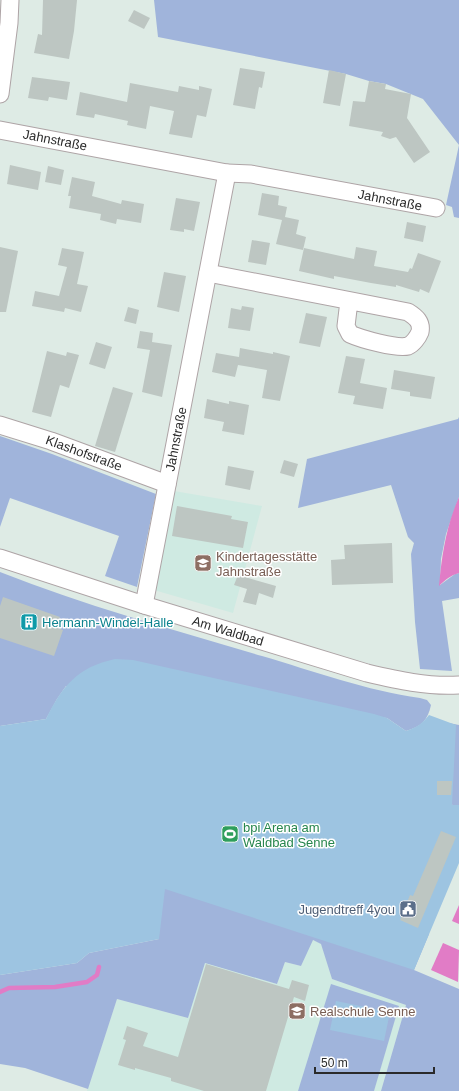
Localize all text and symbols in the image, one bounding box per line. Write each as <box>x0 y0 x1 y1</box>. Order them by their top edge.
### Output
street label: Jahnstraße <box>22 126 88 154</box>
street label: Jahnstraße <box>357 186 423 214</box>
street label: Jahnstraße <box>162 406 190 472</box>
street label: Klashofstraße <box>44 432 124 474</box>
place label: Kindertagesstätte Jahnstraße <box>216 549 317 579</box>
school or university icon: Kindertagesstätte Jahnstraße <box>193 553 213 573</box>
building icon: Hermann-Windel-Halle <box>19 612 39 632</box>
street label: Am Waldbad <box>190 613 266 649</box>
place label: Hermann-Windel-Halle <box>42 615 174 630</box>
place label: bpi Arena am Waldbad Senne <box>243 820 335 850</box>
sports icon: bpi Arena am Waldbad Senne <box>220 824 240 844</box>
public building icon: Jugendtreff 4you <box>398 899 418 919</box>
place label: Jugendtreff 4you <box>298 902 395 917</box>
school or university icon: Realschule Senne <box>287 1001 307 1021</box>
place label: Realschule Senne <box>310 1004 416 1019</box>
scale bar <box>315 1049 434 1075</box>
text: 50 m <box>321 1056 348 1070</box>

